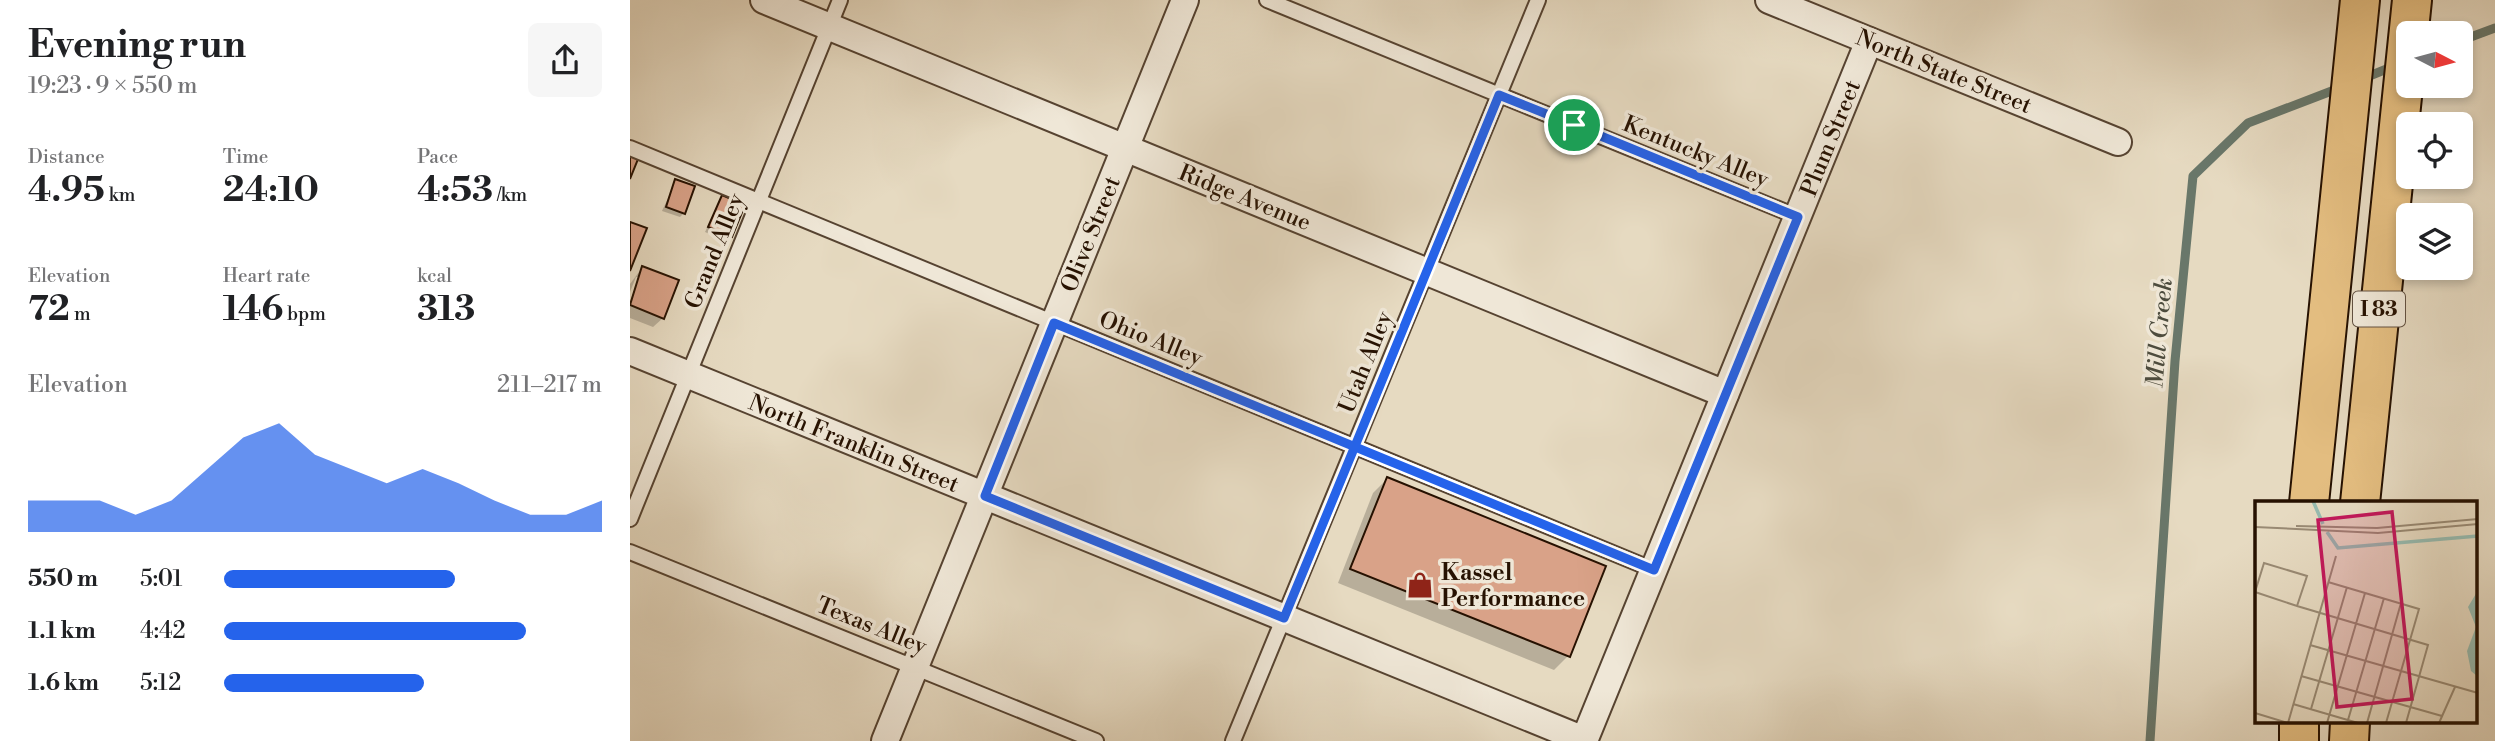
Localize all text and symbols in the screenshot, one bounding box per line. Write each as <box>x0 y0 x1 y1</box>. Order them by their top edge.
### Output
north arrow <box>2396 21 2473 98</box>
map controls <box>2396 21 2473 280</box>
text: Evening run <box>28 22 246 69</box>
button: share <box>528 23 602 97</box>
street label: North State Street <box>1852 24 2036 120</box>
text: 19:23 · 9 × 550 m <box>28 72 198 100</box>
street label: Plum Street <box>1795 76 1867 201</box>
pin <box>1544 95 1604 155</box>
icon: arrive <box>1555 106 1593 144</box>
street label: Kentucky Alley <box>1619 110 1773 194</box>
button: locate <box>2396 112 2473 189</box>
text: Distance <box>28 145 105 169</box>
text: Time <box>223 145 268 169</box>
text: Pace <box>417 145 458 169</box>
street label: Ridge Avenue <box>1174 159 1315 237</box>
text: 4.95 <box>28 169 105 212</box>
text: 24:10 <box>223 169 319 212</box>
text: 4:53 <box>417 169 493 212</box>
street label: Olive Street <box>1055 172 1127 296</box>
text: km <box>105 183 135 207</box>
text: /km <box>493 183 527 207</box>
street label: Grand Alley <box>679 189 751 313</box>
button: layers <box>2396 203 2473 280</box>
text: Elevation <box>28 264 110 288</box>
text: Heart rate <box>223 264 310 288</box>
text: kcal <box>417 264 452 288</box>
water label: Mill Creek <box>2140 277 2180 389</box>
text: 72 <box>28 288 70 331</box>
text: 146 <box>223 288 283 331</box>
text: 313 <box>417 288 475 331</box>
road number: I 83 <box>2353 292 2405 326</box>
text: m <box>70 302 91 326</box>
text: bpm <box>283 302 326 326</box>
street label: Ohio Alley <box>1095 306 1207 373</box>
street label: Utah Alley <box>1333 307 1399 417</box>
text: Elevation <box>28 371 128 399</box>
text: 211–217 m <box>497 371 602 399</box>
street label: North Franklin Street <box>744 389 963 499</box>
inset map <box>2255 501 2478 724</box>
place label: Kassel Performance <box>1441 559 1585 613</box>
text: 550 m <box>28 565 98 593</box>
text: 5:01 <box>140 565 182 593</box>
shop icon: Kassel Performance <box>1405 570 1435 600</box>
street label: Texas Alley <box>812 591 932 661</box>
text: 1.1 km <box>28 617 96 645</box>
text: 4:42 <box>140 617 186 645</box>
text: 1.6 km <box>28 669 99 697</box>
text: 5:12 <box>140 669 181 697</box>

